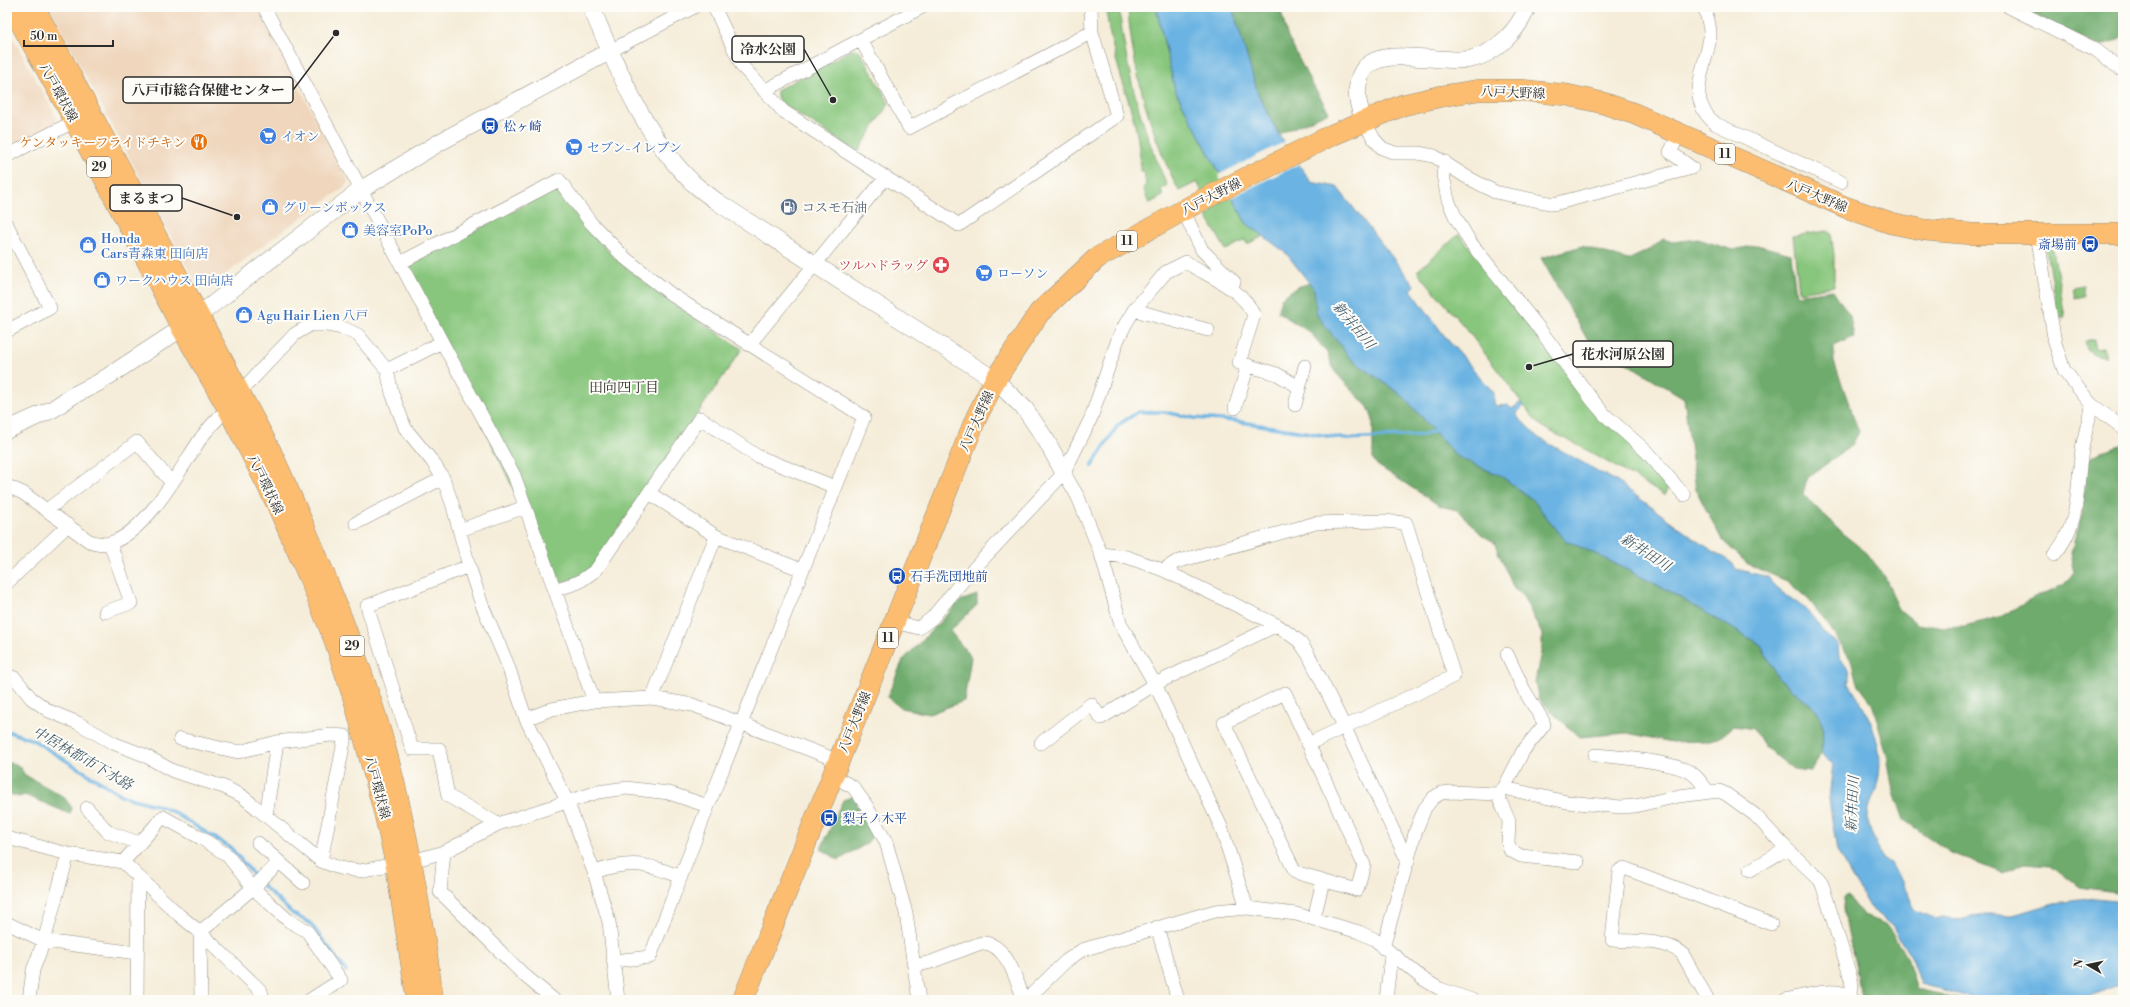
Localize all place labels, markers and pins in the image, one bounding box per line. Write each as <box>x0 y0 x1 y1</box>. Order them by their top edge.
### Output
callout: 冷水公園 <box>732 36 804 62</box>
callout: 八戸市総合保健センター <box>123 77 293 103</box>
bus stop icon: 松ヶ崎 <box>480 116 500 136</box>
place label: 松ヶ崎 <box>503 119 542 135</box>
supermarket icon: イオン <box>258 126 278 146</box>
place label: イオン <box>281 129 320 145</box>
restaurant icon: ケンタッキーフライドチキン <box>189 132 209 152</box>
place label: ケンタッキーフライドチキン <box>19 135 186 151</box>
supermarket icon: セブン-イレブン <box>564 137 584 157</box>
place label: セブン-イレブン <box>587 140 682 156</box>
callout: まるまつ <box>110 185 182 211</box>
shop icon: グリーンボックス <box>260 197 280 217</box>
fuel station icon: コスモ石油 <box>779 197 799 217</box>
place label: グリーンボックス <box>283 200 387 216</box>
place label: コスモ石油 <box>802 200 867 216</box>
shop icon: 美容室PoPo <box>340 220 360 240</box>
place label: 美容室PoPo <box>363 223 433 239</box>
place label: Honda Cars青森東 田向店 <box>101 231 209 262</box>
bus stop icon: 斎場前 <box>2080 234 2100 254</box>
shop icon: Honda Cars青森東 田向店 <box>78 235 98 255</box>
place label: 斎場前 <box>2038 237 2077 253</box>
pharmacy icon: ツルハドラッグ <box>931 255 951 275</box>
place label: ツルハドラッグ <box>838 258 928 274</box>
supermarket icon: ローソン <box>974 263 994 283</box>
place label: ローソン <box>997 266 1048 282</box>
shop icon: ワークハウス 田向店 <box>92 270 112 290</box>
place label: ワークハウス 田向店 <box>115 273 234 289</box>
shop icon: Agu Hair Lien 八戸 <box>234 305 254 325</box>
place label: Agu Hair Lien 八戸 <box>256 308 369 324</box>
callout: 花水河原公園 <box>1573 341 1673 367</box>
bus stop icon: 石手洗団地前 <box>887 566 907 586</box>
place label: 石手洗団地前 <box>910 569 988 585</box>
bus stop icon: 梨子ノ木平 <box>819 808 839 828</box>
place label: 梨子ノ木平 <box>842 811 907 827</box>

